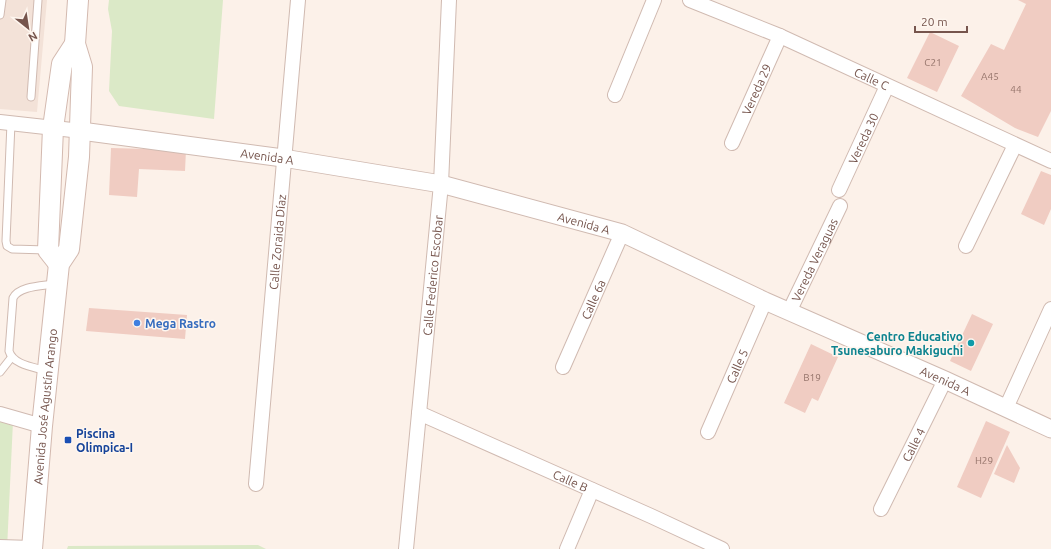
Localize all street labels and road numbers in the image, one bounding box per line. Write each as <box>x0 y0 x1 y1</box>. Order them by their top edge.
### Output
street label: Vereda 29 <box>739 62 773 117</box>
street label: Calle C <box>852 65 892 92</box>
street label: Vereda 30 <box>846 111 880 166</box>
street label: Avenida A <box>240 146 295 166</box>
street label: Calle Zoraida Díaz <box>266 193 288 290</box>
street label: Avenida A <box>556 209 612 236</box>
street label: Calle Federico Escobar <box>420 214 445 336</box>
street label: Vereda Veraguas <box>789 216 840 303</box>
street label: Calle 6a <box>578 277 607 321</box>
street label: Avenida José Agustín Arango <box>31 328 59 485</box>
street label: Calle 5 <box>724 347 750 385</box>
street label: Avenida A <box>918 364 973 398</box>
street label: Calle 4 <box>899 425 927 464</box>
street label: Calle B <box>551 467 590 494</box>

